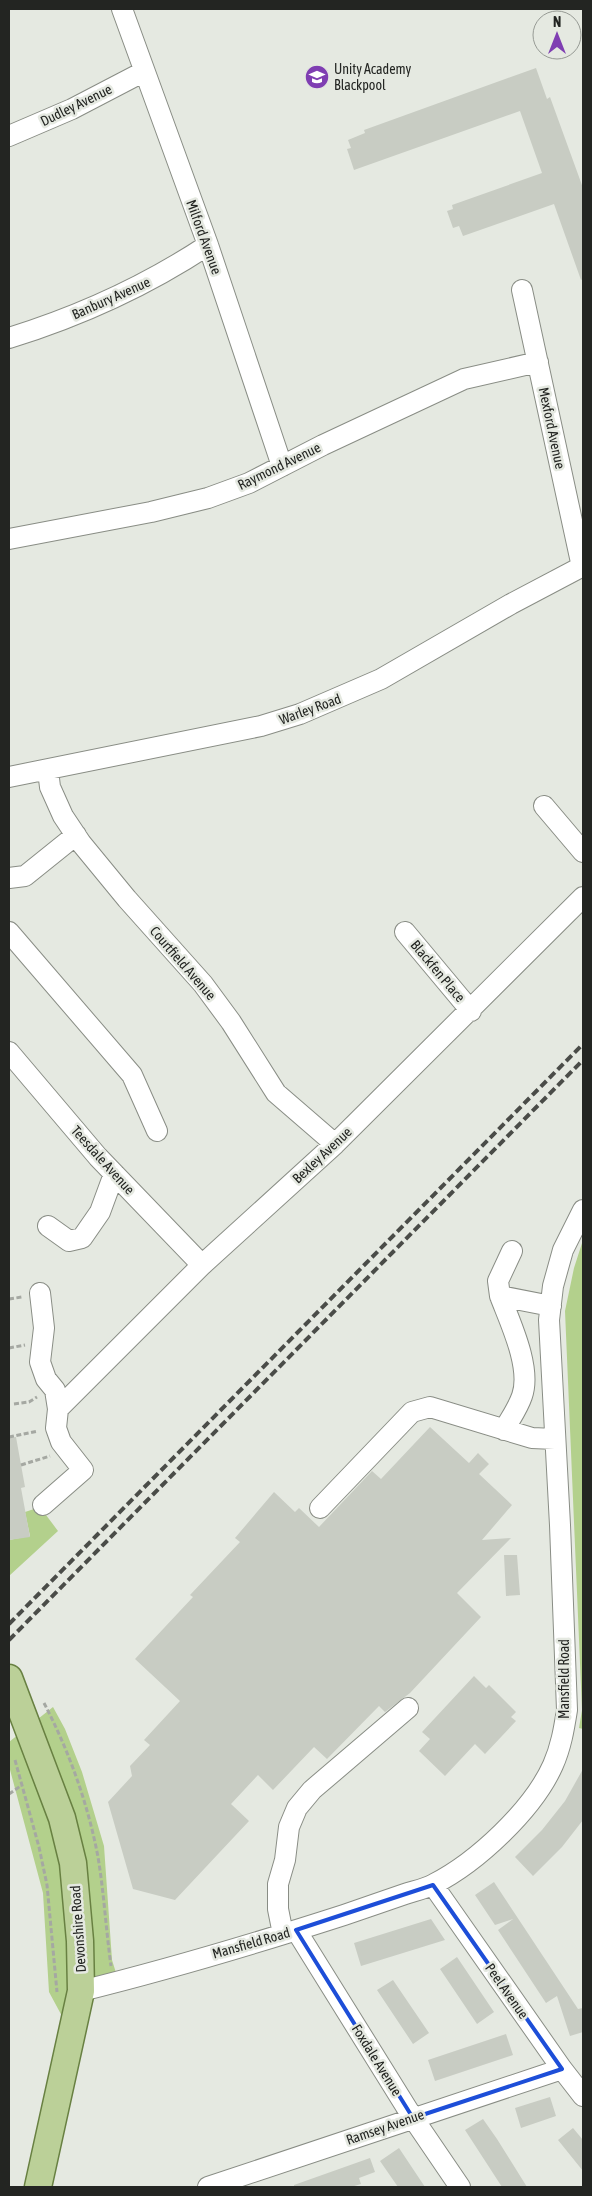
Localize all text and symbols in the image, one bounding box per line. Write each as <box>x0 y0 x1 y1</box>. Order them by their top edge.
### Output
north arrow <box>532 10 582 60</box>
text: N <box>553 14 561 30</box>
place label: Unity Academy Blackpool <box>334 61 412 93</box>
school or university icon: Unity Academy Blackpool <box>304 64 330 90</box>
street label: Dudley Avenue <box>38 81 114 129</box>
street label: Milford Avenue <box>183 198 225 276</box>
street label: Banbury Avenue <box>69 274 153 322</box>
street label: Mexford Avenue <box>536 386 568 470</box>
street label: Raymond Avenue <box>235 439 323 493</box>
street label: Warley Road <box>277 690 343 728</box>
street label: Courtfield Avenue <box>147 923 219 1003</box>
street label: Blackfen Place <box>408 937 468 1005</box>
street label: Teesdale Avenue <box>68 1122 138 1198</box>
street label: Bexley Avenue <box>289 1124 355 1186</box>
street label: Mansfield Road <box>556 1639 572 1719</box>
street label: Devonshire Road <box>67 1885 89 1973</box>
street label: Mansfield Road <box>210 1924 292 1962</box>
street label: Peel Avenue <box>482 1960 532 2022</box>
street label: Foxdale Avenue <box>349 2021 405 2099</box>
street label: Ramsey Avenue <box>344 2106 426 2148</box>

